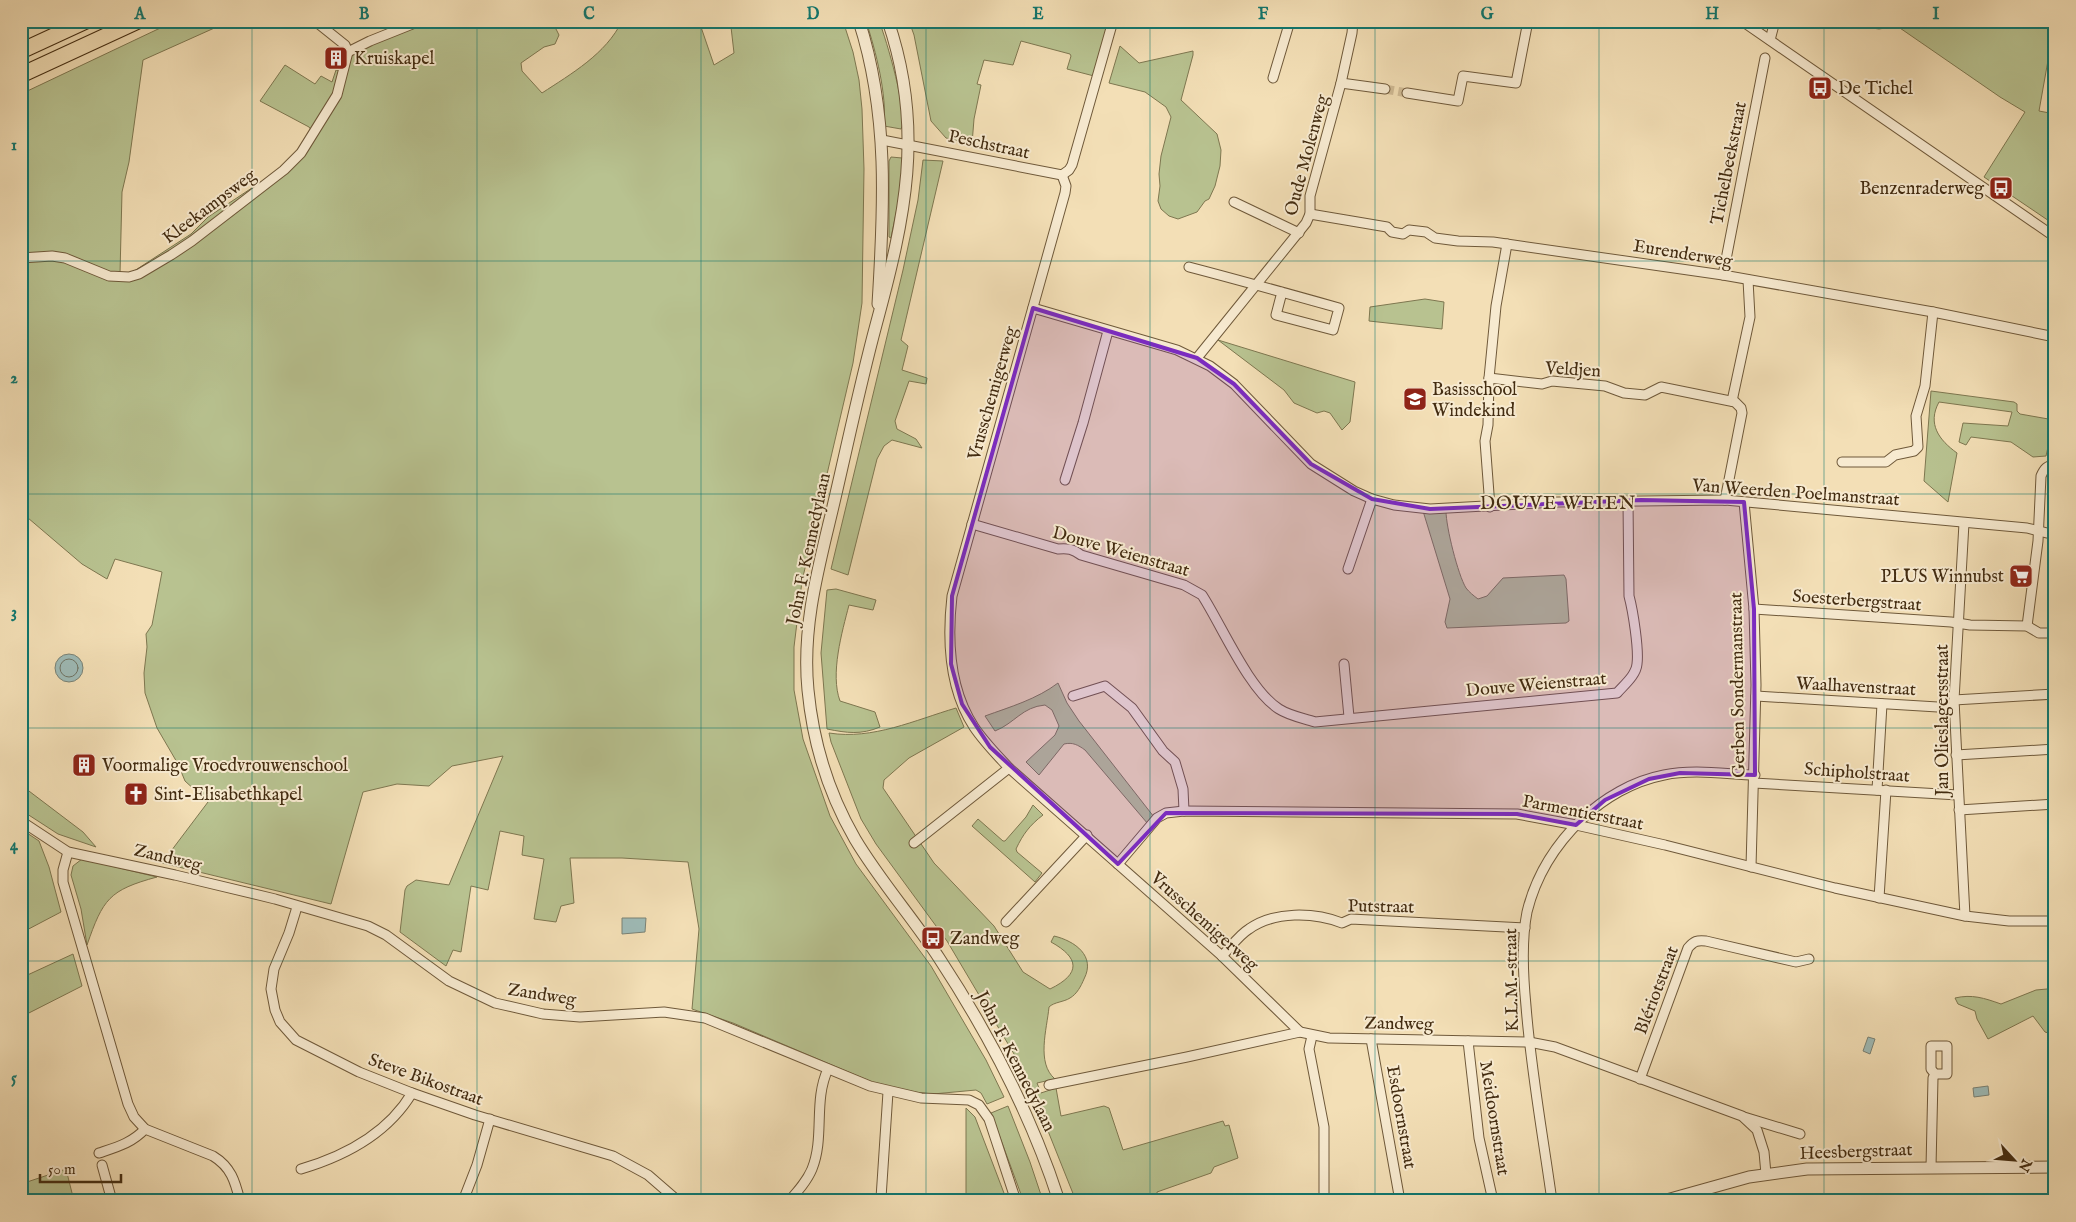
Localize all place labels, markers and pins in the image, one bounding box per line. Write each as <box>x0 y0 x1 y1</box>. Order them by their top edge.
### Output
building icon: Kruiskapel <box>323 45 349 71</box>
place label: Kruiskapel <box>354 48 435 71</box>
bus stop icon: De Tichel <box>1807 75 1833 101</box>
place label: De Tichel <box>1838 78 1913 101</box>
bus stop icon: Benzenraderweg <box>1988 175 2014 201</box>
place label: Benzenraderweg <box>1859 178 1984 201</box>
place label: Basisschool Windekind <box>1432 379 1517 423</box>
school or university icon: Basisschool Windekind <box>1402 386 1428 412</box>
supermarket icon: PLUS Winnubst <box>2008 563 2034 589</box>
place label: PLUS Winnubst <box>1880 566 2004 589</box>
building icon: Voormalige Vroedvrouwenschool <box>71 752 97 778</box>
place label: Voormalige Vroedvrouwenschool <box>101 755 348 778</box>
church icon: Sint-Elisabethkapel <box>123 781 149 807</box>
place label: Sint-Elisabethkapel <box>154 784 303 807</box>
bus stop icon: Zandweg <box>920 925 946 951</box>
place label: Zandweg <box>950 928 1019 951</box>

